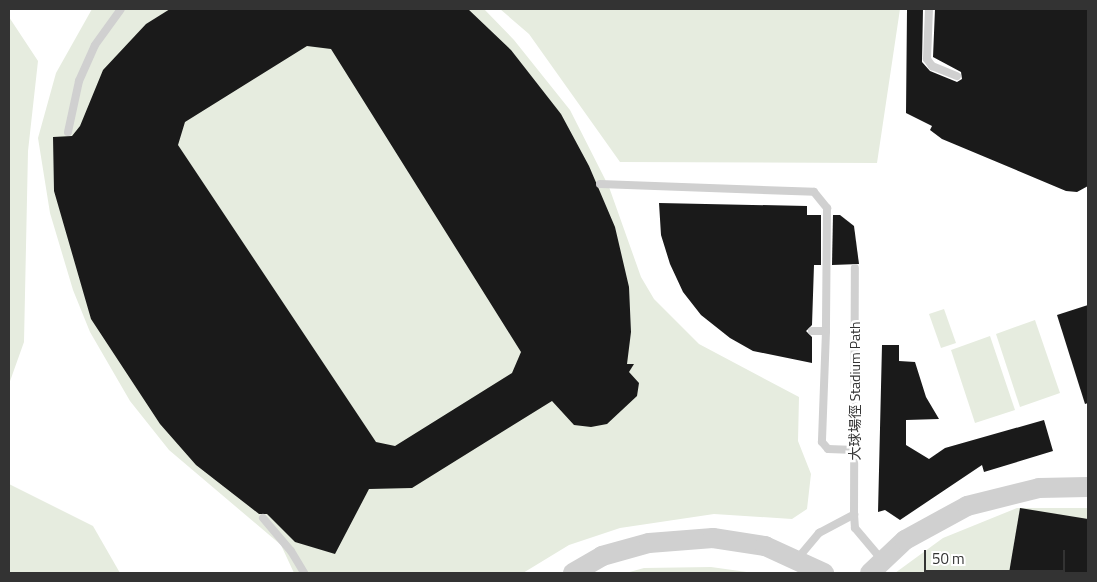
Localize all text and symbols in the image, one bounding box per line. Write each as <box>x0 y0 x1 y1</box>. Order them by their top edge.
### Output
street label: 大球場徑 Stadium Path <box>847 322 863 460</box>
scale bar <box>927 540 1068 572</box>
text: 50 m <box>932 547 965 570</box>

